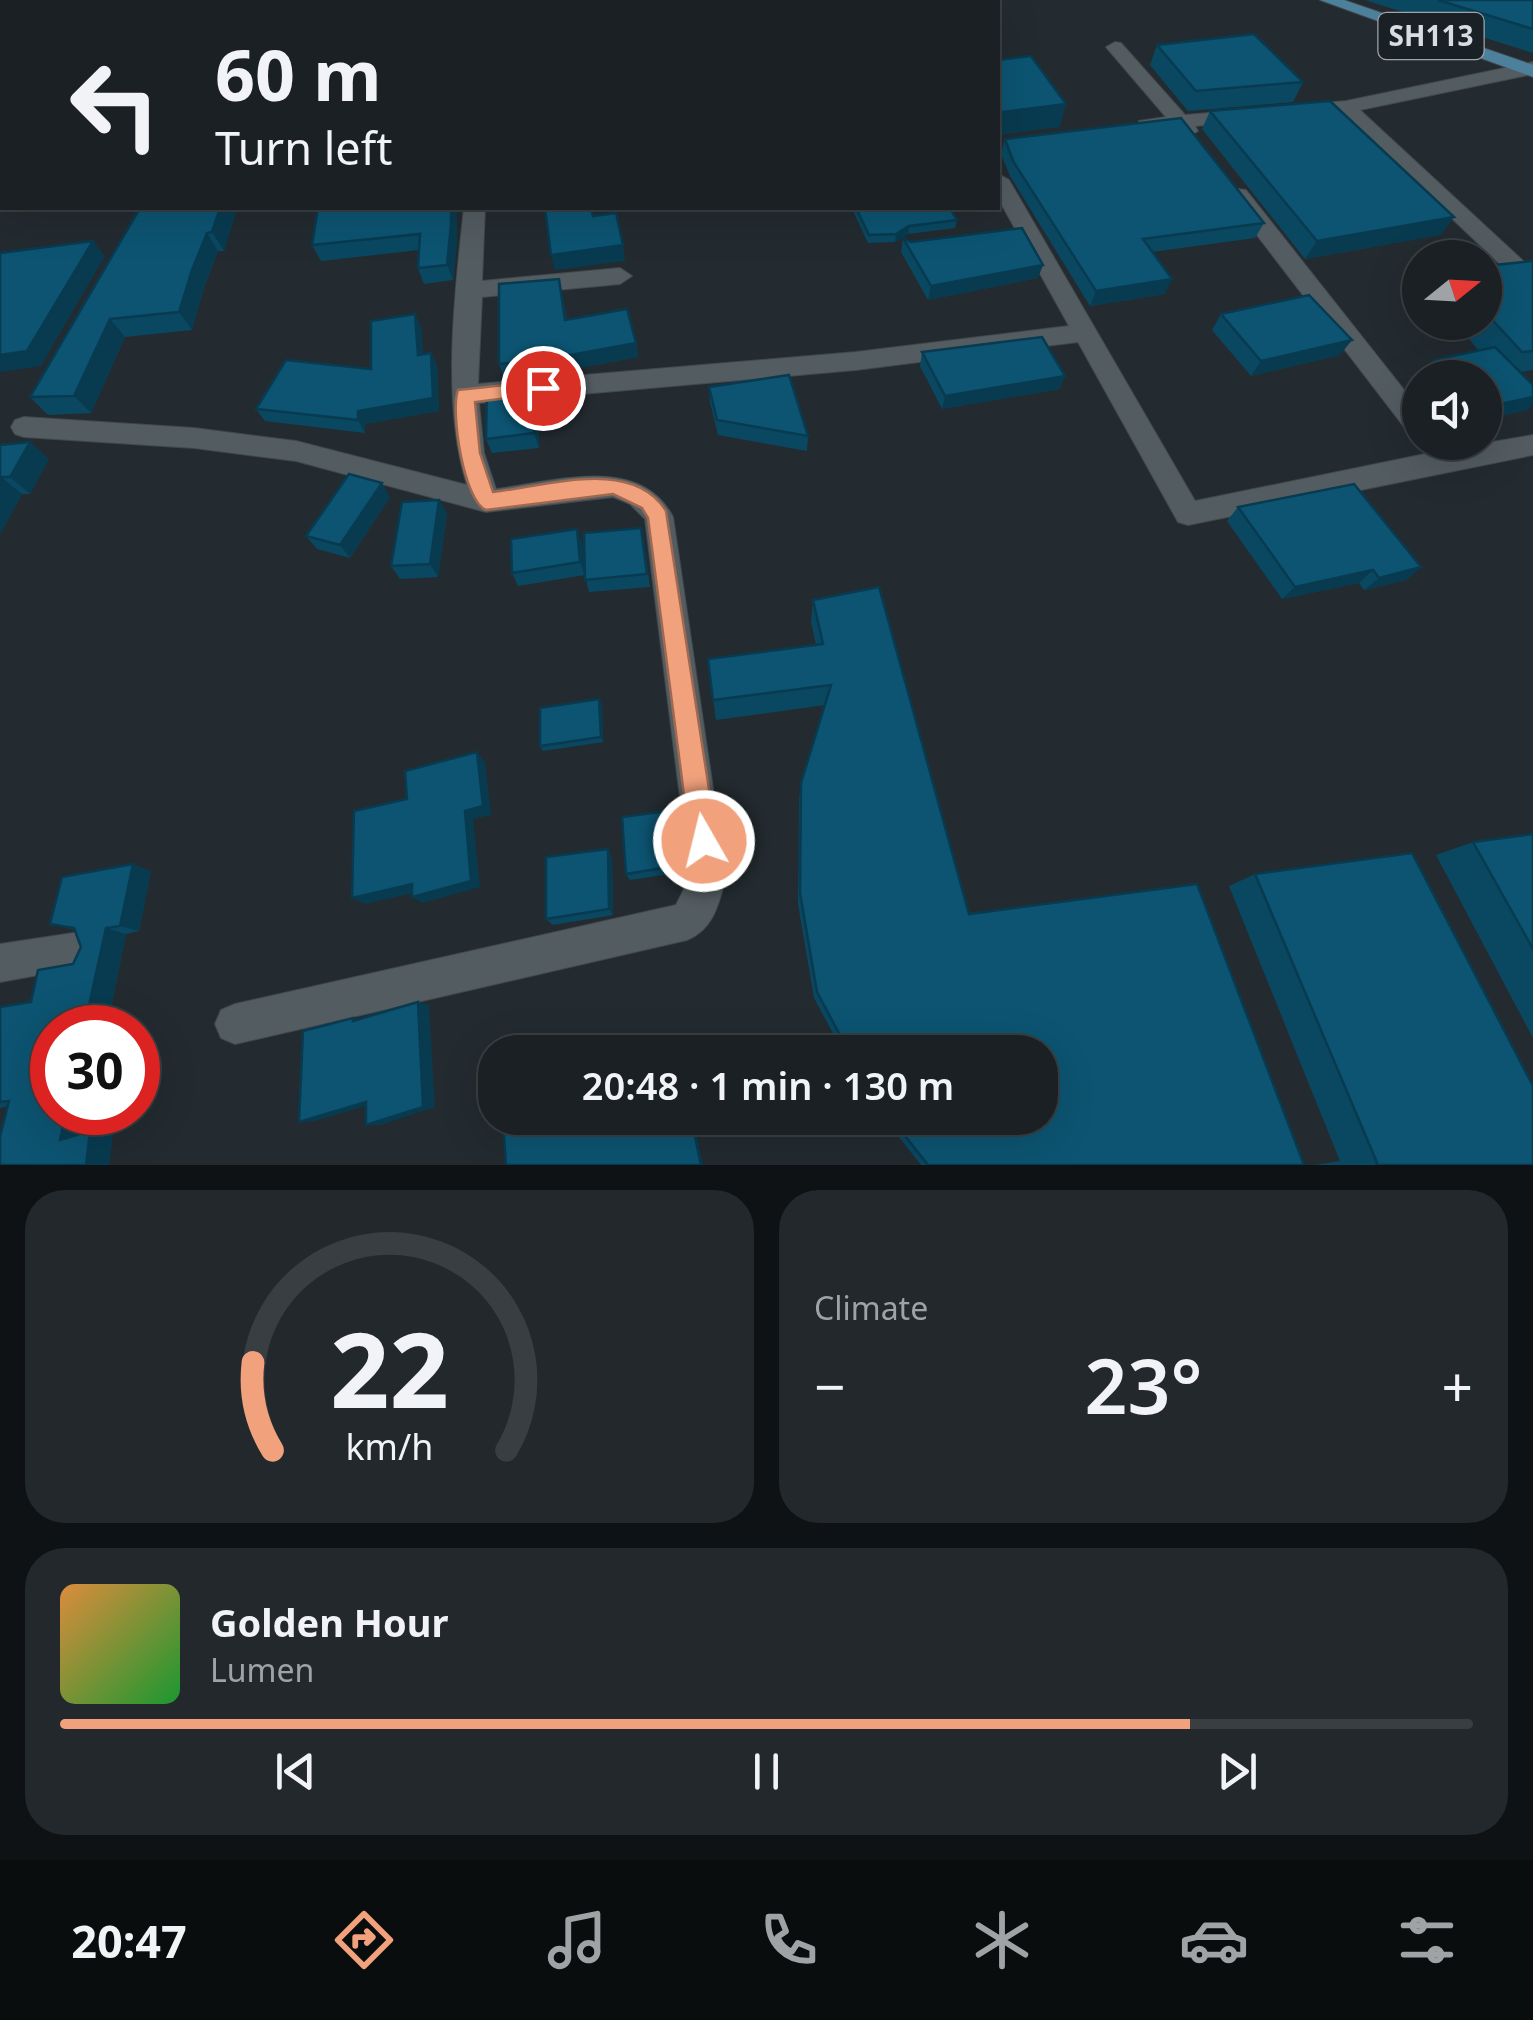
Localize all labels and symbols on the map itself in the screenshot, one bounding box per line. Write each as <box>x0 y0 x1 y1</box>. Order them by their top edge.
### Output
road number: SH113 <box>1378 13 1484 59</box>
north arrow <box>1402 240 1502 340</box>
pin <box>501 346 586 431</box>
position arrow <box>652 789 756 893</box>
speed limit sign: 30 <box>30 1005 160 1135</box>

